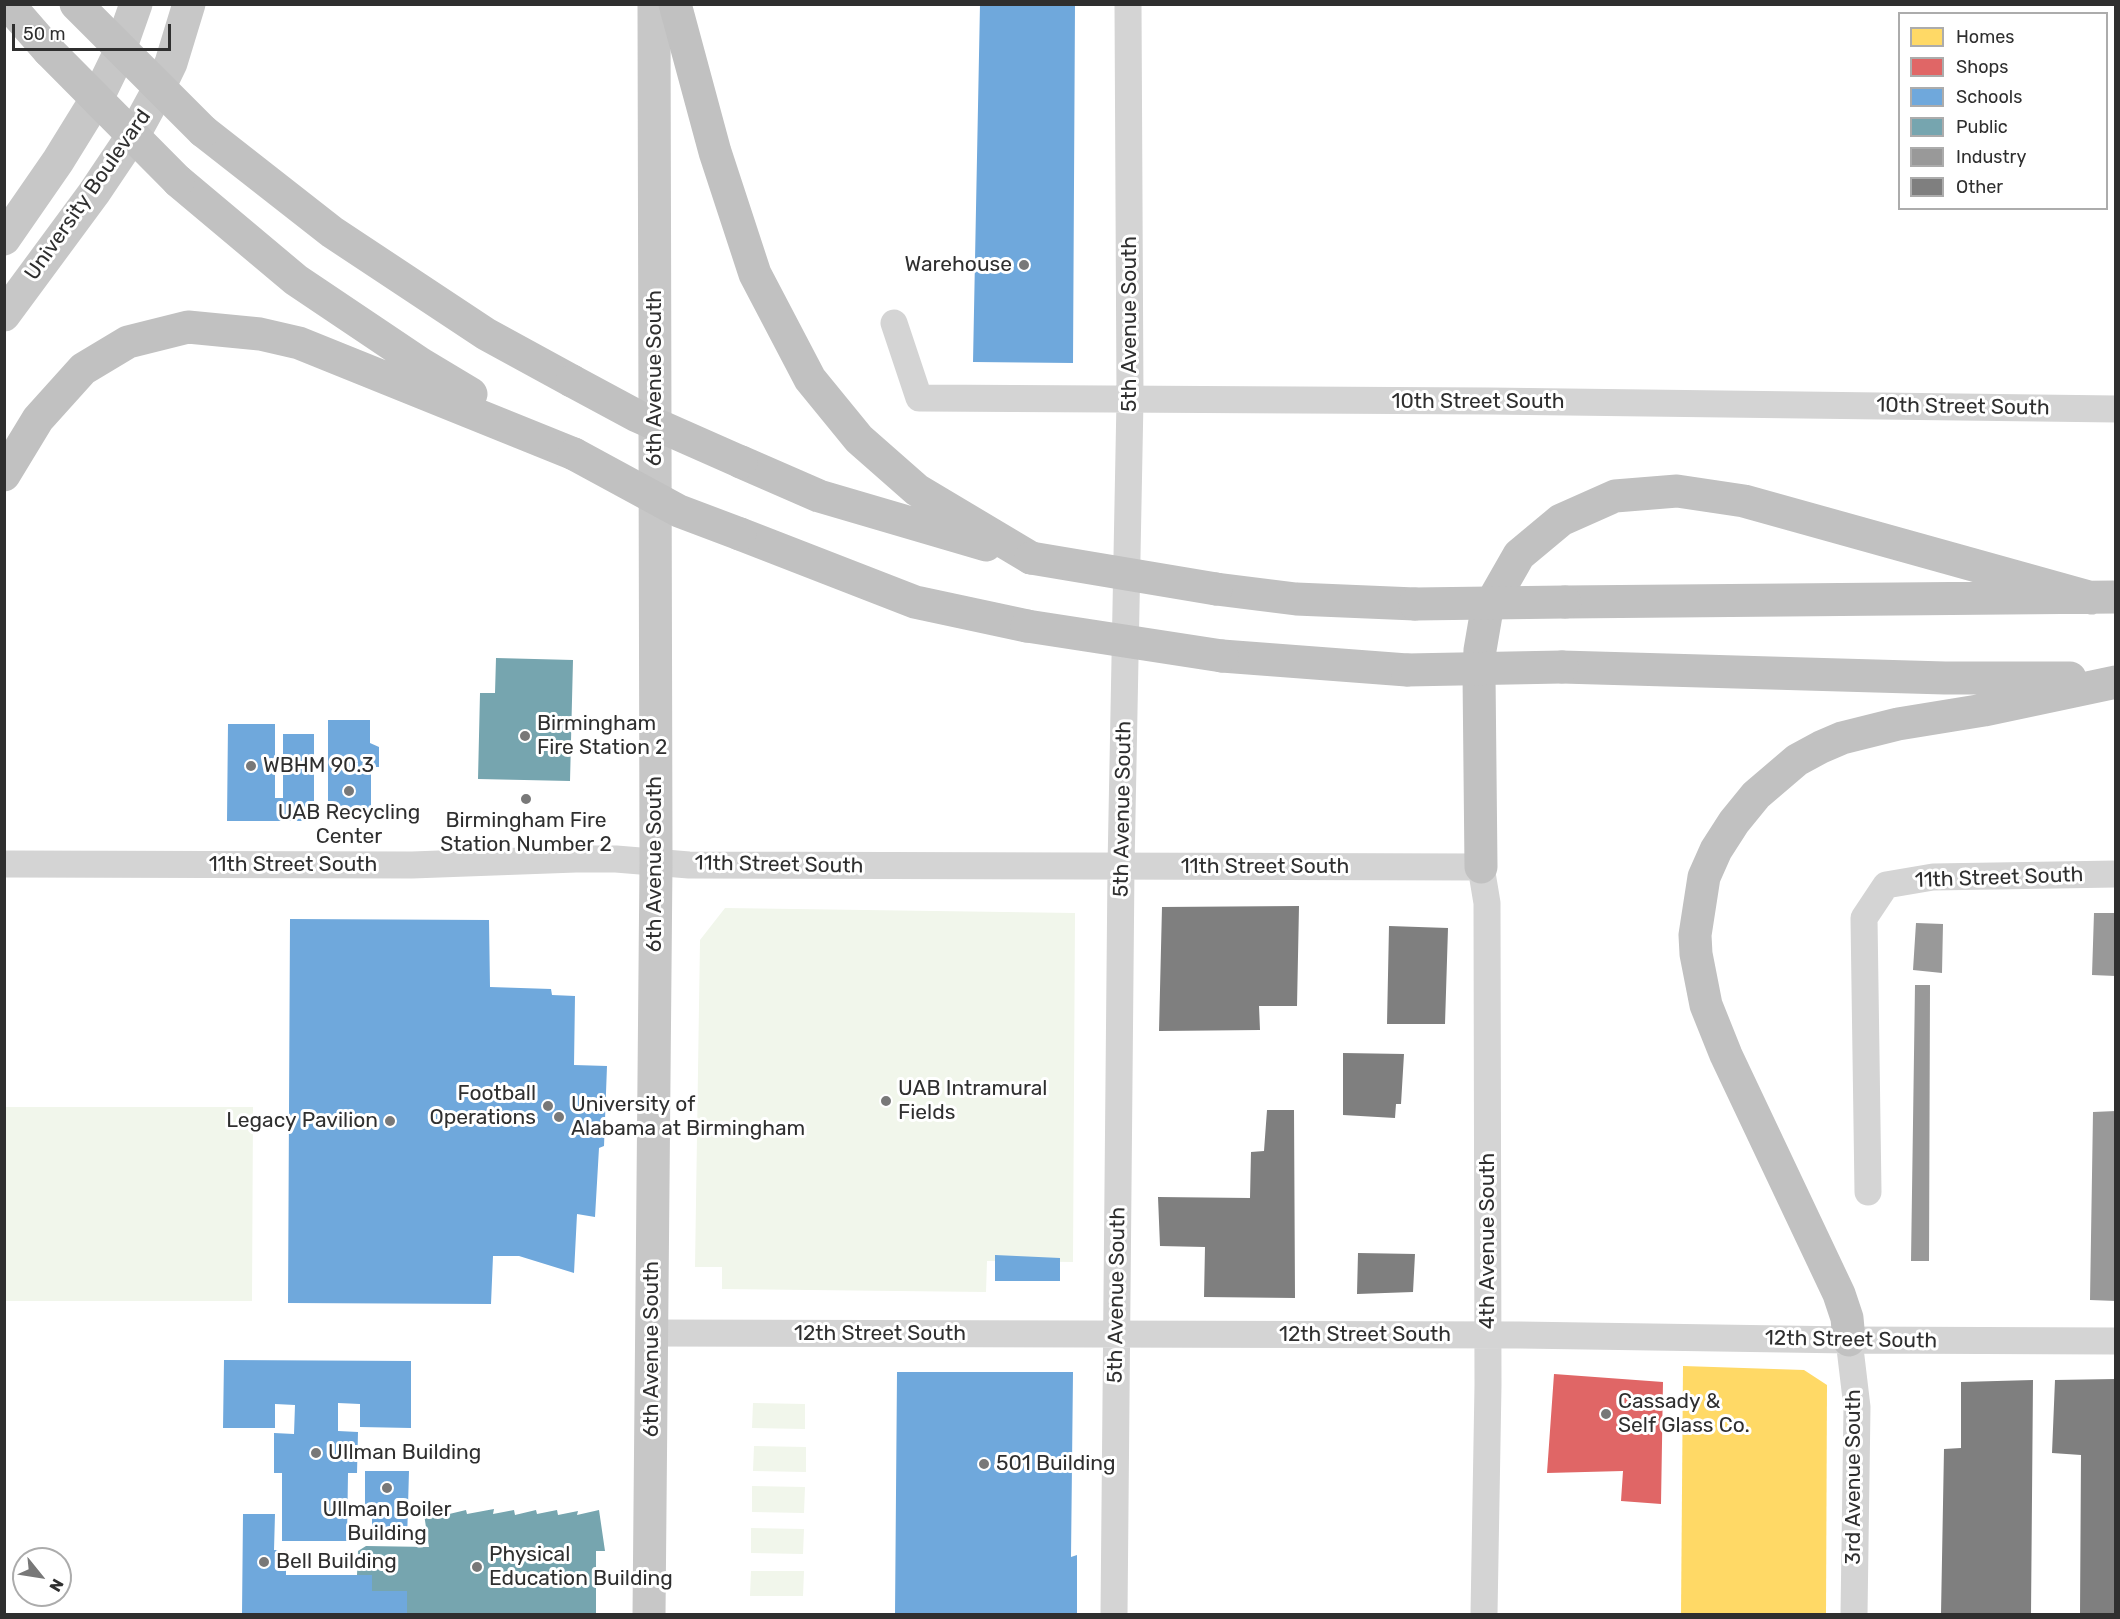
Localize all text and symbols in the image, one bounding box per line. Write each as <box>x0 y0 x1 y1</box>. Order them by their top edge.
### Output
scale bar <box>15 12 174 50</box>
legend <box>1898 12 2108 210</box>
text: 50 m <box>23 23 66 45</box>
text: Homes <box>1956 26 2014 48</box>
text: Shops <box>1956 56 2008 78</box>
text: Schools <box>1956 86 2022 108</box>
street label: University Boulevard <box>20 105 156 285</box>
text: Public <box>1956 116 2008 138</box>
text: Industry <box>1956 146 2026 168</box>
text: Other <box>1956 176 2003 198</box>
street label: 5th Avenue South <box>1117 236 1143 412</box>
place label: Warehouse <box>905 252 1012 278</box>
marker: Warehouse <box>1017 258 1031 272</box>
street label: 6th Avenue South <box>642 290 668 466</box>
street label: 10th Street South <box>1391 389 1565 415</box>
street label: 10th Street South <box>1876 393 2050 421</box>
place label: Birmingham Fire Station 2 <box>537 711 667 761</box>
street label: 5th Avenue South <box>1109 721 1137 897</box>
marker: Birmingham Fire Station 2 <box>518 729 532 743</box>
place label: WBHM 90.3 <box>263 753 374 779</box>
marker: WBHM 90.3 <box>244 759 258 773</box>
street label: 6th Avenue South <box>642 776 668 952</box>
marker: UAB Recycling Center <box>342 784 356 798</box>
marker: Birmingham Fire Station Number 2 <box>519 792 533 806</box>
place label: UAB Recycling Center <box>278 800 420 850</box>
place label: Birmingham Fire Station Number 2 <box>440 808 612 858</box>
street label: 11th Street South <box>694 851 864 879</box>
street label: 11th Street South <box>209 852 377 878</box>
street label: 11th Street South <box>1181 854 1349 880</box>
street label: 11th Street South <box>1914 862 2084 894</box>
place label: UAB Intramural Fields <box>898 1076 1047 1126</box>
place label: Football Operations <box>429 1081 536 1131</box>
place label: University of Alabama at Birmingham <box>571 1092 805 1142</box>
marker: UAB Intramural Fields <box>879 1094 893 1108</box>
marker: Football Operations <box>541 1099 555 1113</box>
place label: Legacy Pavilion <box>226 1108 378 1134</box>
marker: University of Alabama at Birmingham <box>552 1110 566 1124</box>
marker: Legacy Pavilion <box>383 1114 397 1128</box>
street label: 4th Avenue South <box>1475 1153 1501 1329</box>
street label: 5th Avenue South <box>1103 1207 1131 1383</box>
street label: 6th Avenue South <box>639 1261 665 1437</box>
street label: 12th Street South <box>794 1321 966 1347</box>
street label: 12th Street South <box>1279 1322 1451 1348</box>
street label: 12th Street South <box>1765 1326 1937 1354</box>
place label: Cassady & Self Glass Co. <box>1618 1389 1750 1439</box>
street label: 3rd Avenue South <box>1841 1389 1867 1565</box>
marker: Cassady & Self Glass Co. <box>1599 1407 1613 1421</box>
place label: UIlman Building <box>328 1440 481 1466</box>
marker: UIlman Building <box>309 1446 323 1460</box>
place label: 501 Building <box>996 1451 1116 1477</box>
marker: 501 Building <box>977 1457 991 1471</box>
marker: Ullman Boiler Building <box>380 1481 394 1495</box>
place label: Ullman Boiler Building <box>322 1497 452 1547</box>
place label: Physical Education Building <box>489 1542 673 1592</box>
north arrow <box>12 1547 72 1607</box>
place label: Bell Building <box>276 1549 397 1575</box>
marker: Bell Building <box>257 1555 271 1569</box>
marker: Physical Education Building <box>470 1560 484 1574</box>
text: N <box>45 1576 67 1595</box>

